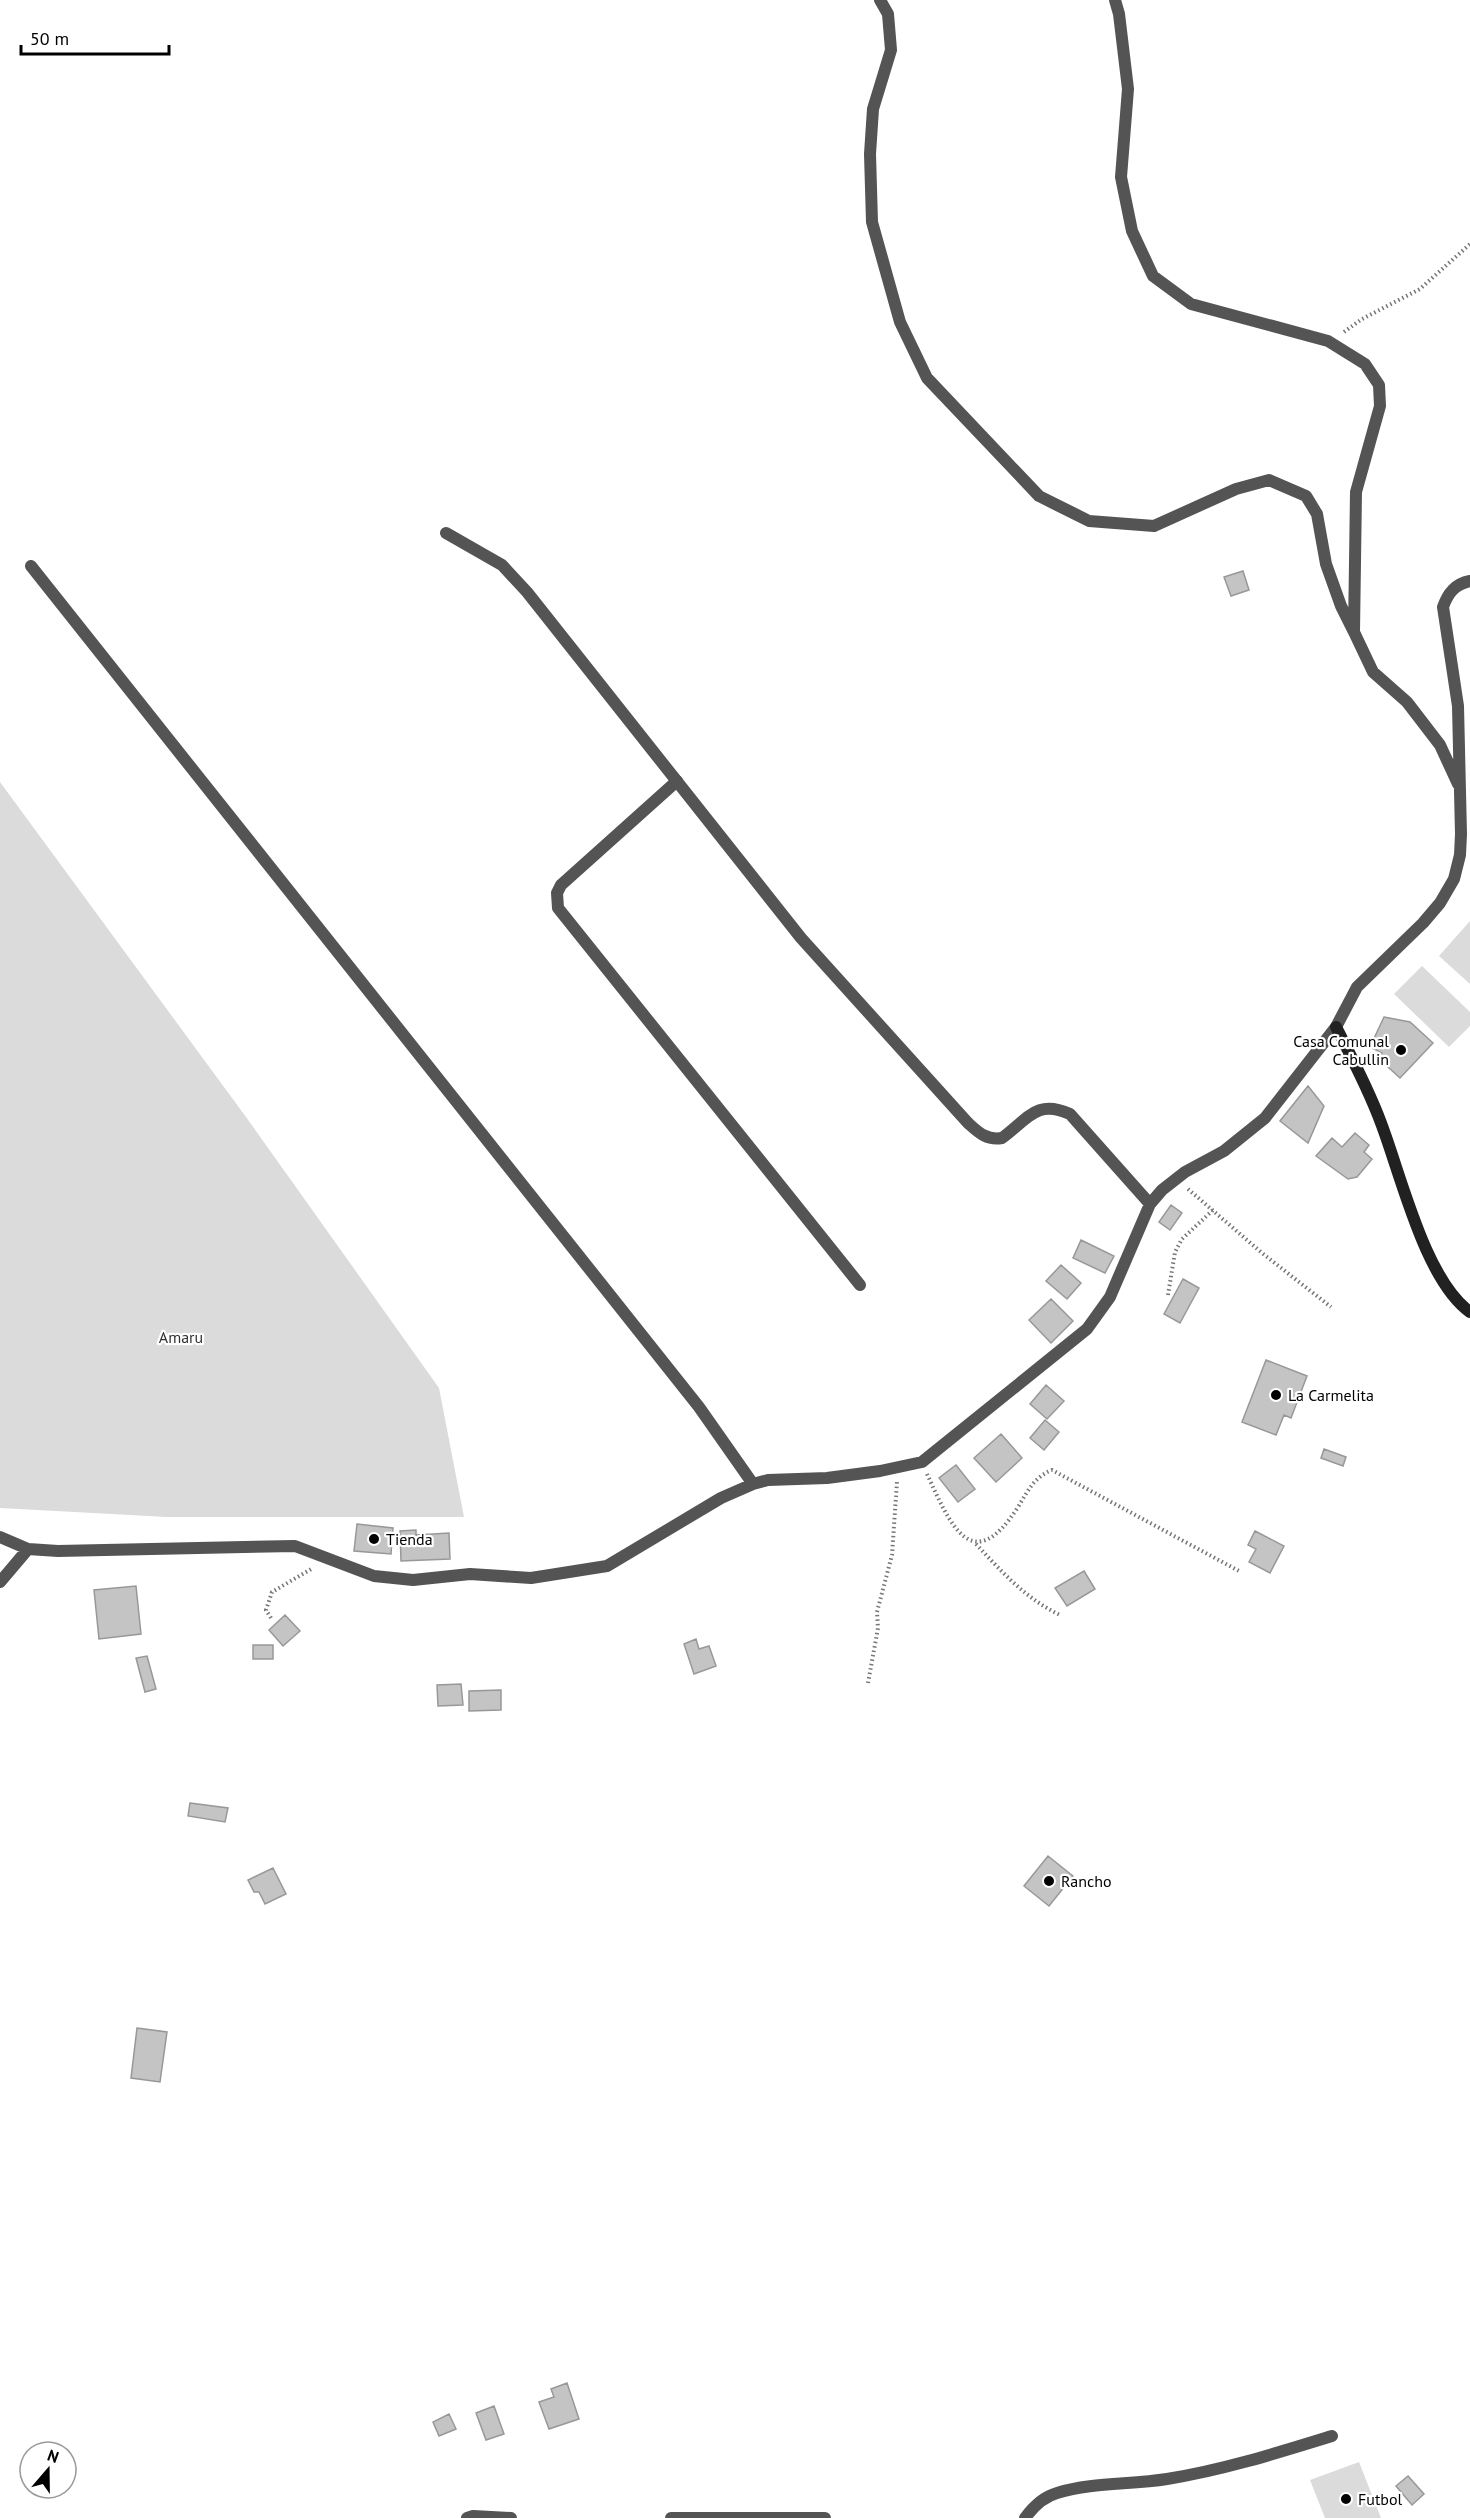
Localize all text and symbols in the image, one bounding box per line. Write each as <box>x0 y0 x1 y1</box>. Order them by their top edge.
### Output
scale bar <box>21 18 170 56</box>
text: 50 m <box>30 27 69 50</box>
place label: Casa Comunal Cabullin <box>1293 1031 1389 1069</box>
marker: Casa Comunal Cabullin <box>1394 1043 1408 1057</box>
park label: Amaru <box>159 1327 203 1347</box>
place label: La Carmelita <box>1288 1385 1374 1405</box>
marker: La Carmelita <box>1269 1388 1283 1402</box>
place label: Tienda <box>386 1529 433 1549</box>
marker: Tienda <box>367 1532 381 1546</box>
place label: Rancho <box>1061 1871 1112 1891</box>
marker: Rancho <box>1042 1874 1056 1888</box>
north arrow <box>18 2440 78 2500</box>
text: N <box>45 2445 61 2467</box>
place label: Futbol <box>1358 2489 1403 2509</box>
marker: Futbol <box>1339 2492 1353 2506</box>

